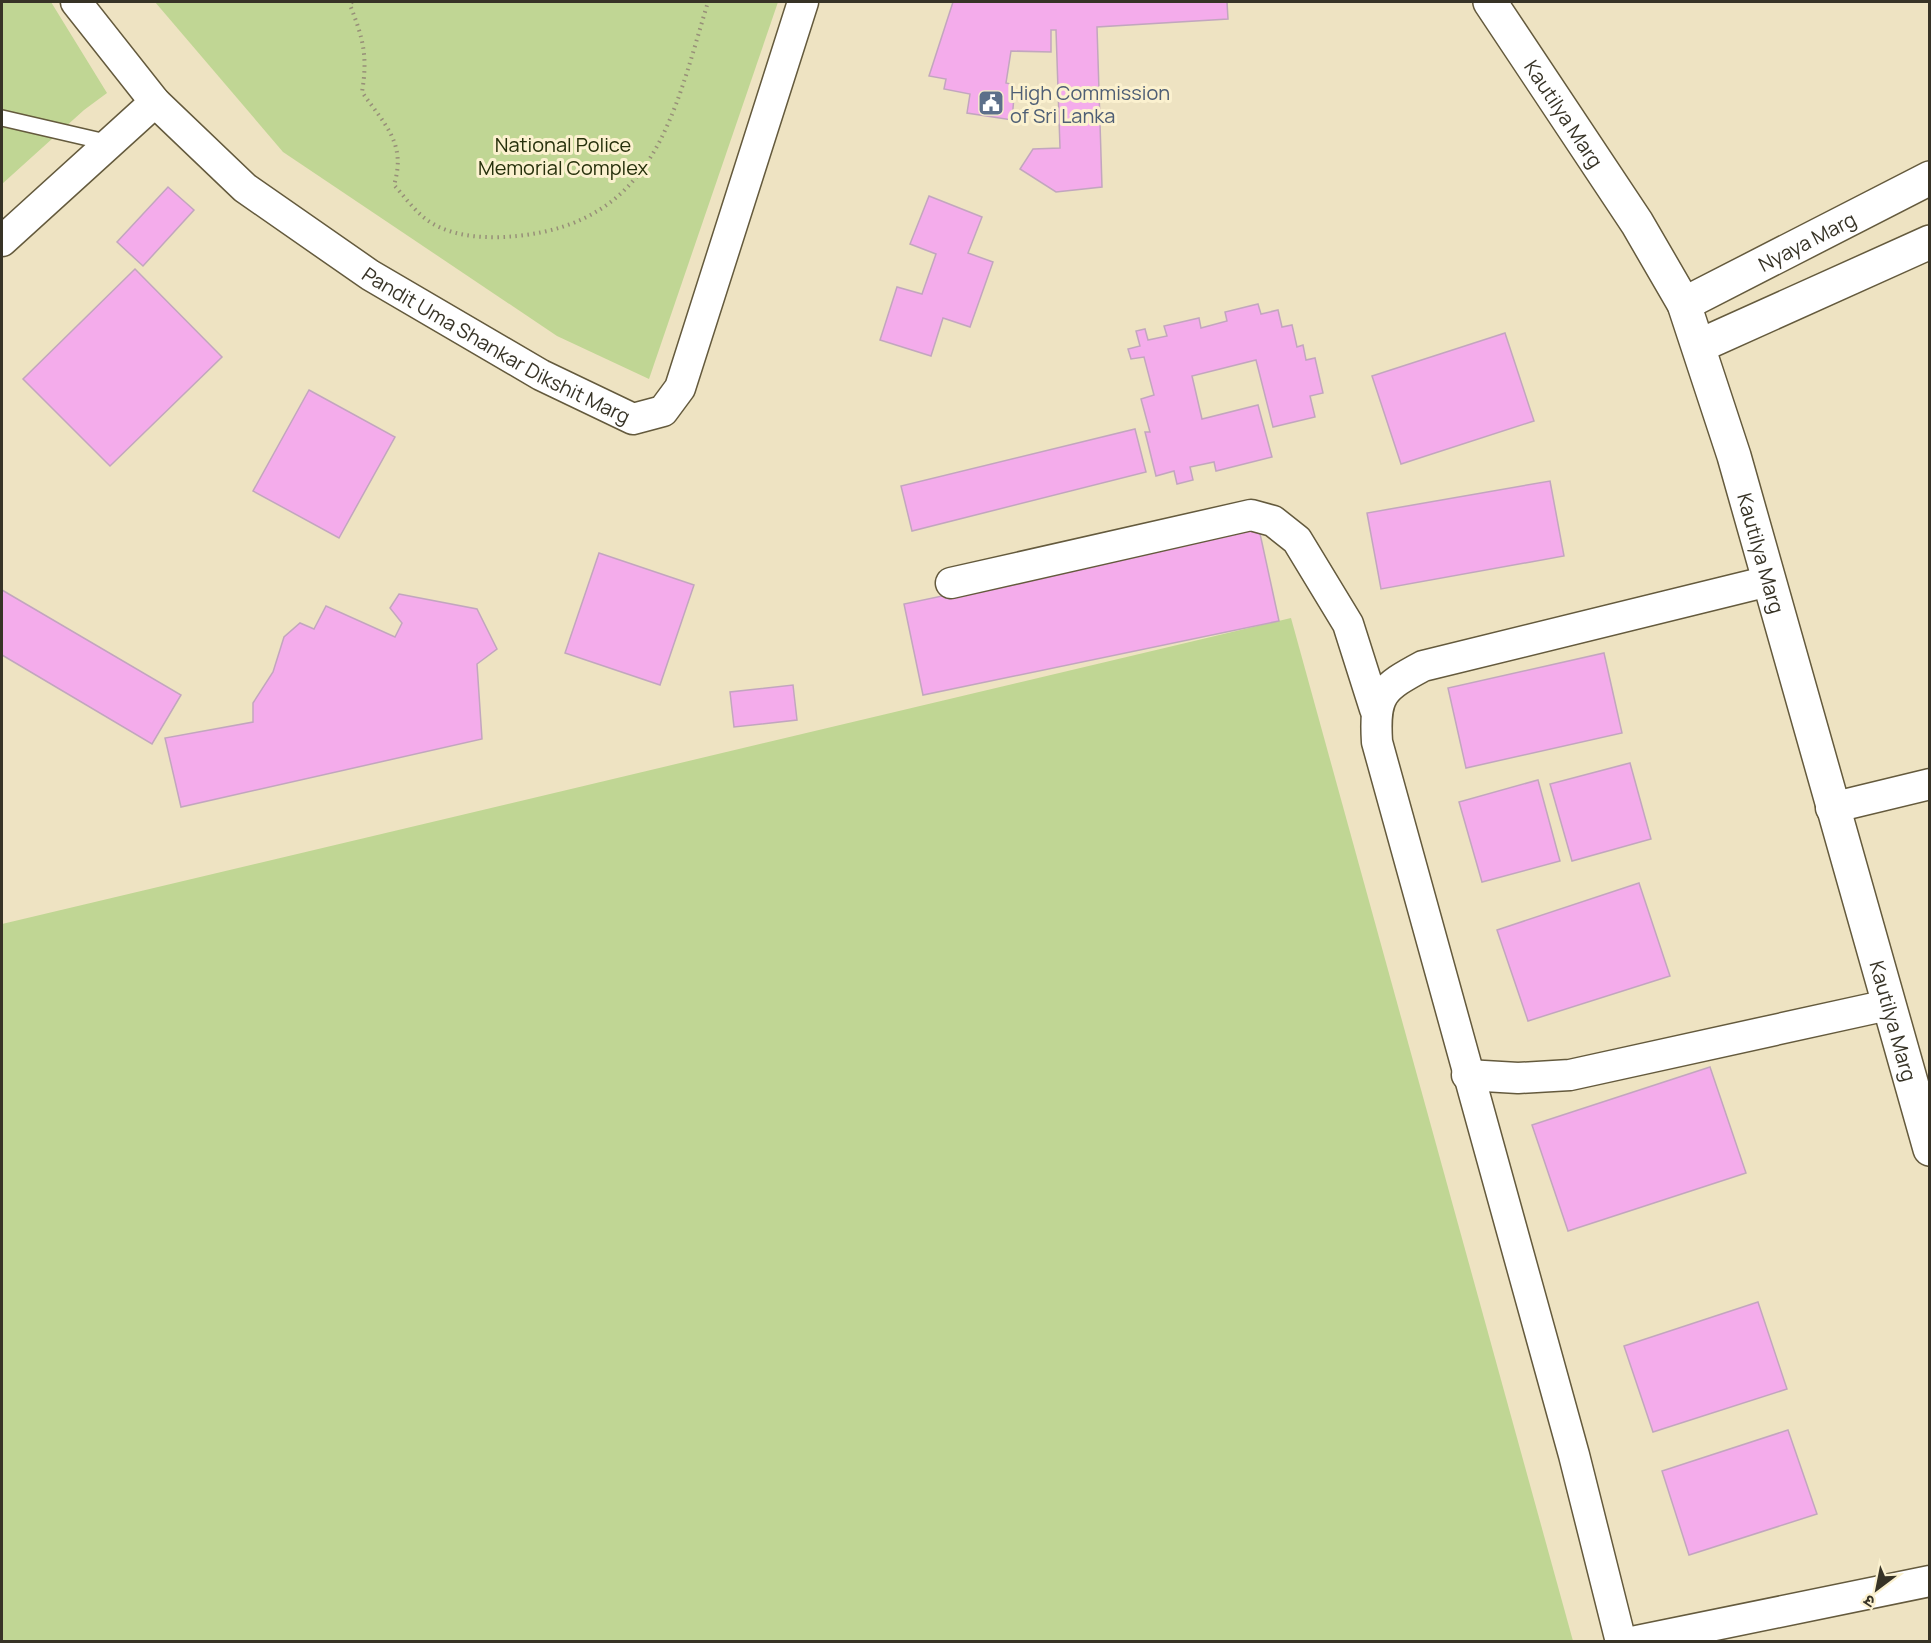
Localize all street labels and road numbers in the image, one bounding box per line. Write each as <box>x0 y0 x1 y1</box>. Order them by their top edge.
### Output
street label: Kautilya Marg <box>1519 54 1610 173</box>
street label: Nyaya Marg <box>1753 205 1860 277</box>
street label: Pandit Uma Shankar Dikshit Marg <box>357 260 635 429</box>
street label: Kautilya Marg <box>1732 490 1791 616</box>
street label: Kautilya Marg <box>1864 957 1924 1084</box>

